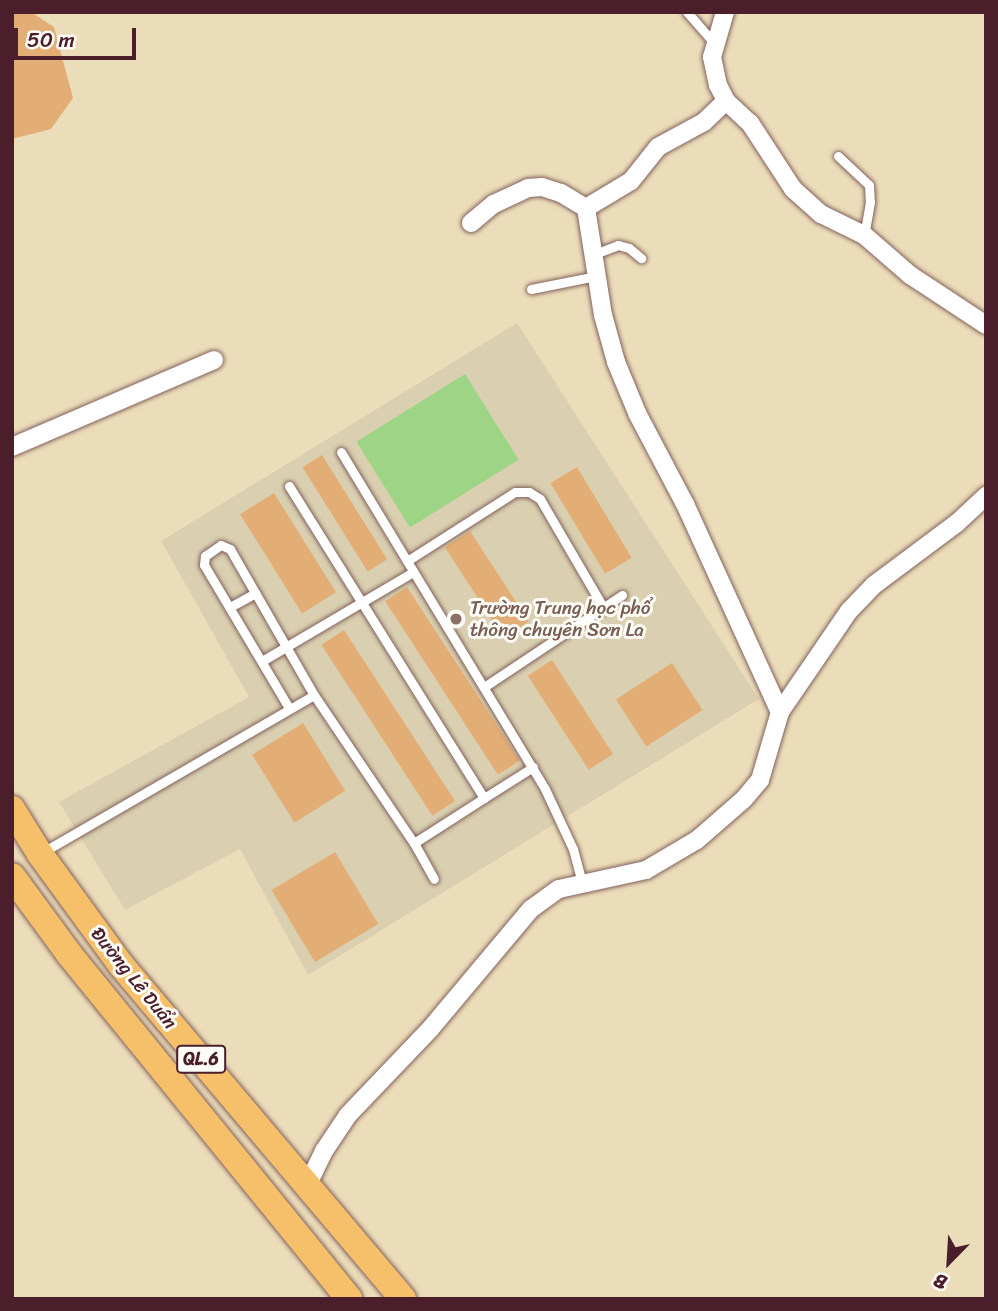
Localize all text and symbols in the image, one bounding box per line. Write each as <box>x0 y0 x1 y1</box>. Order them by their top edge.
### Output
scale bar <box>18 14 140 58</box>
text: 50 m <box>27 21 75 59</box>
place label: Trường Trung học phổ thông chuyên Sơn La <box>470 597 650 641</box>
marker: Trường Trung học phổ thông chuyên Sơn La <box>448 611 464 627</box>
street label: Đường Lê Duẩn <box>86 923 182 1033</box>
road number: QL.6 <box>175 1044 227 1074</box>
north arrow <box>914 1227 984 1297</box>
text: B <box>928 1264 952 1299</box>

